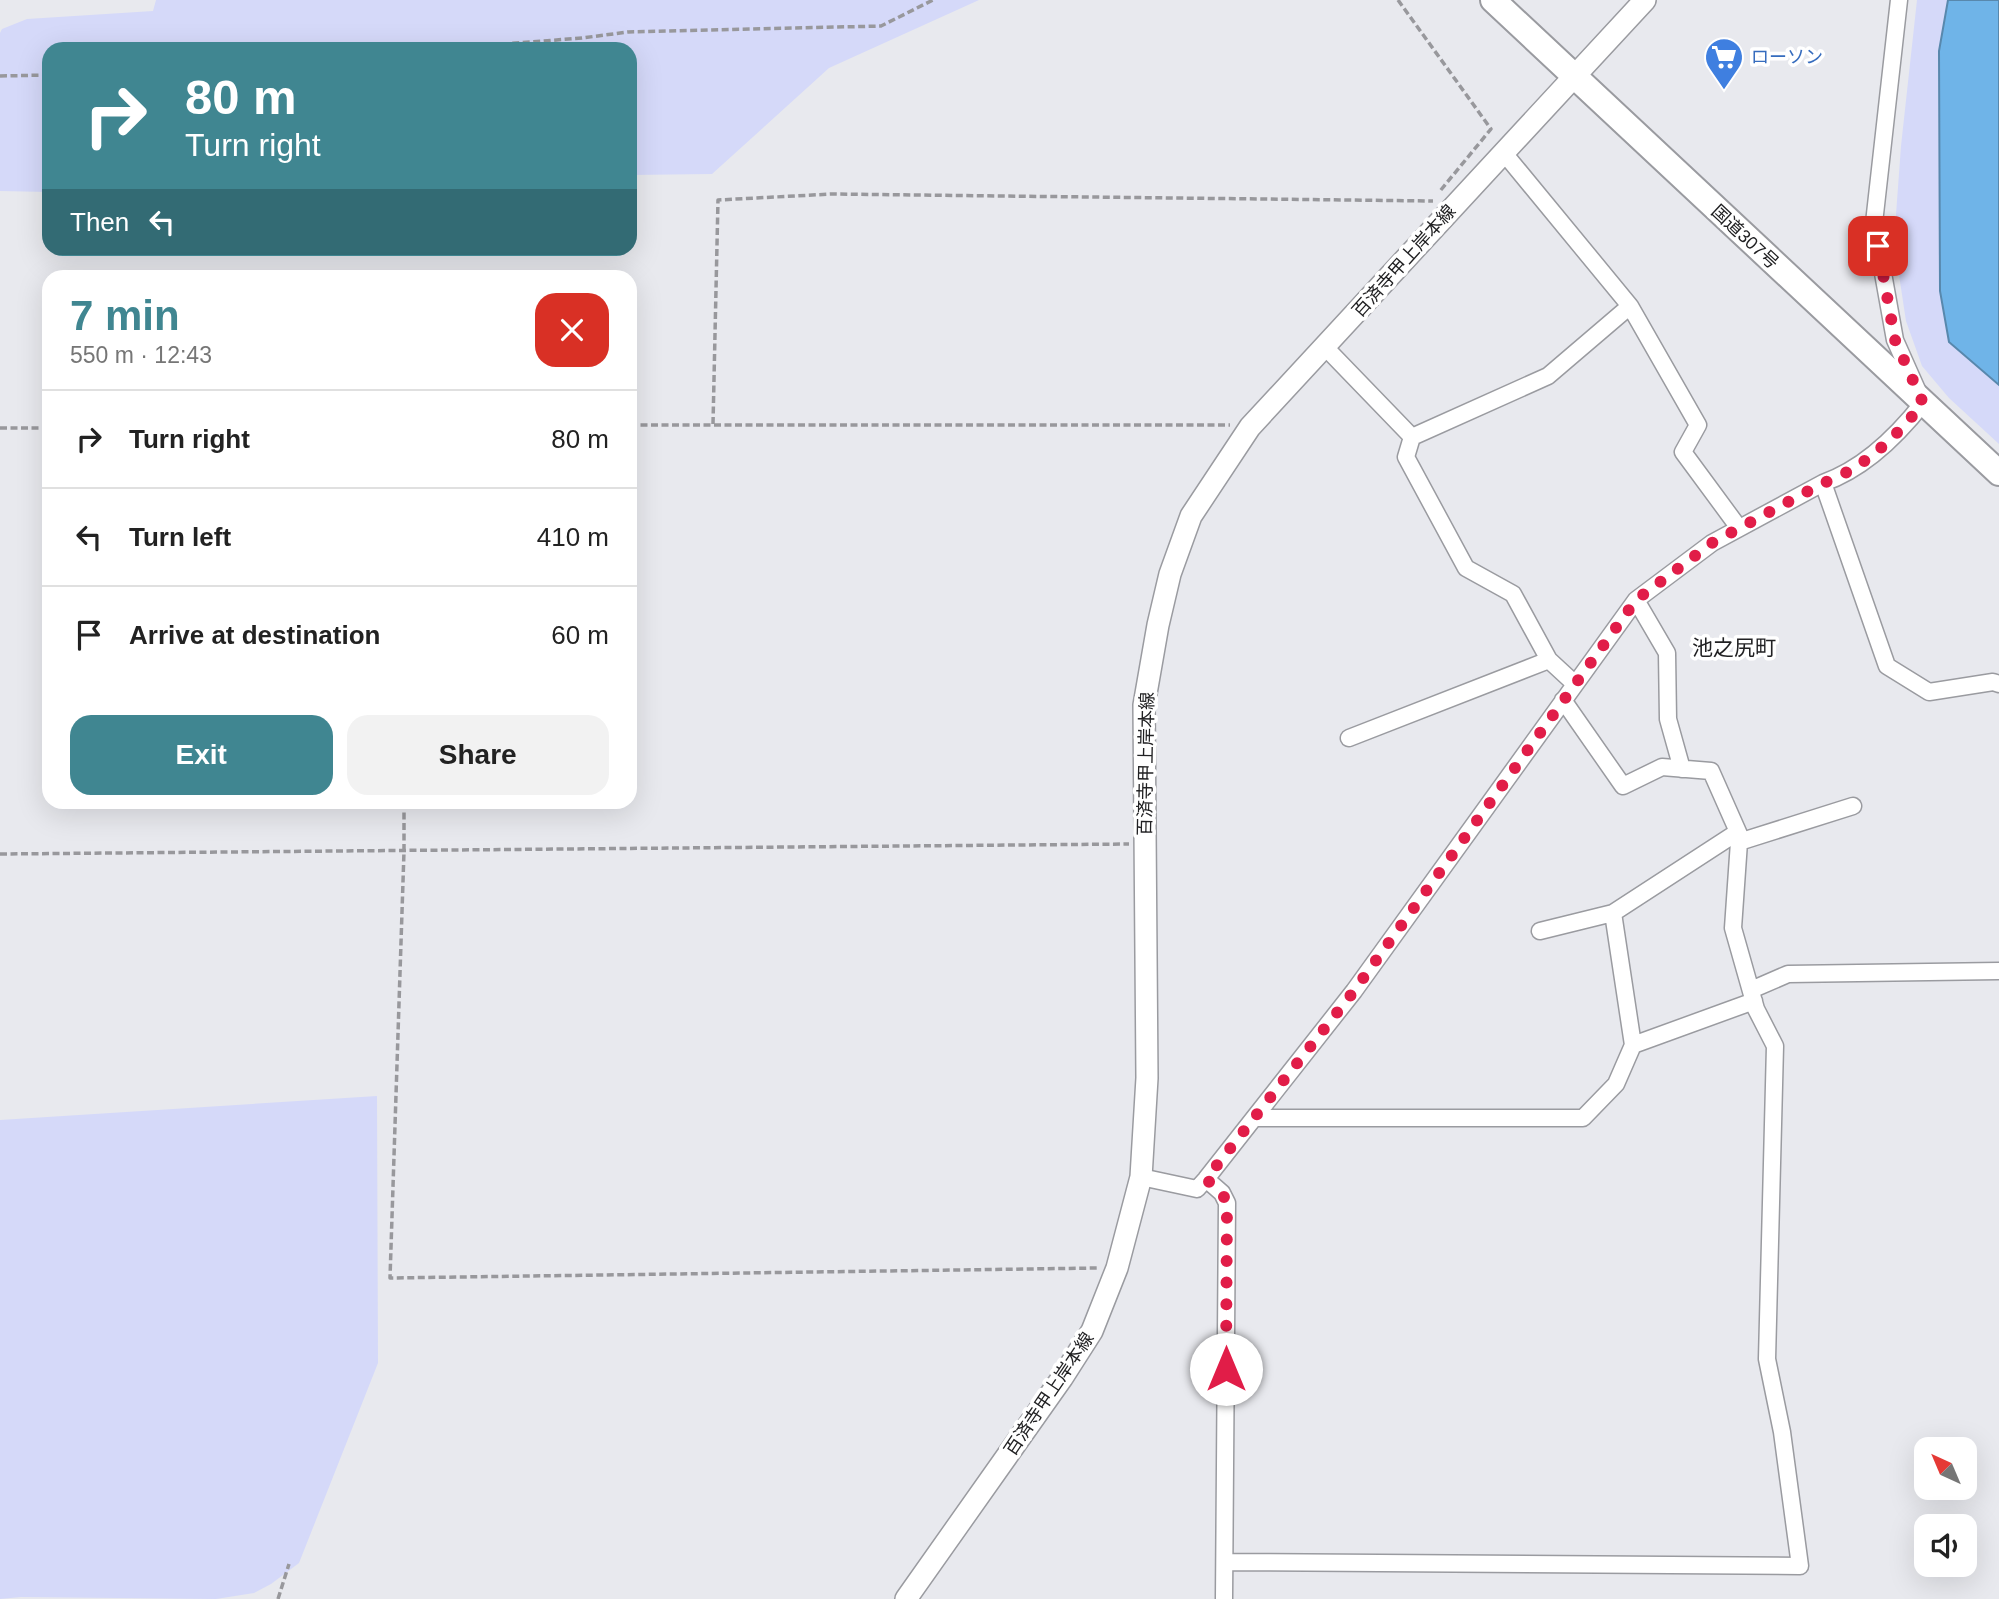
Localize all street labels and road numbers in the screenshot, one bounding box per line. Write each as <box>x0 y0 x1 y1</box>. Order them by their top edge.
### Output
street label: 百済寺甲上岸本線 <box>1348 201 1460 321</box>
street label: 国道307号 <box>1707 201 1783 273</box>
street label: 百済寺甲上岸本線 <box>1135 692 1157 836</box>
street label: 百済寺甲上岸本線 <box>1000 1329 1098 1459</box>

